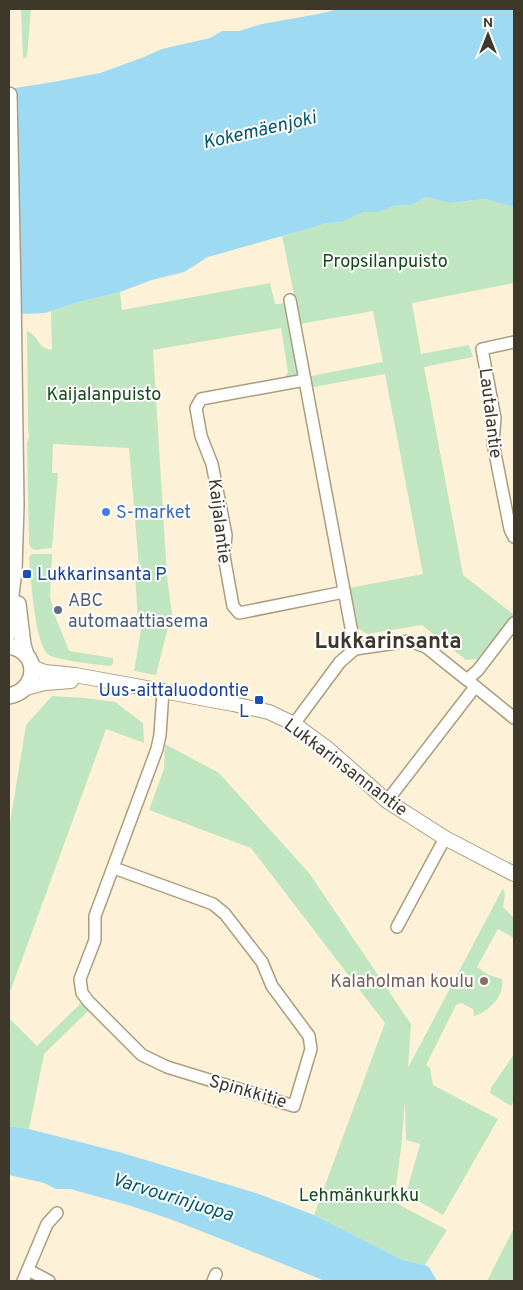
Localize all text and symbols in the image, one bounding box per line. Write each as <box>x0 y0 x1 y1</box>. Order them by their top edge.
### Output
north arrow <box>463 10 513 60</box>
text: N <box>483 15 493 32</box>
water label: Kokemäenjoki <box>200 106 320 156</box>
park label: Propsilanpuisto <box>322 251 448 274</box>
street label: Lautalantie <box>473 367 506 460</box>
park label: Kaijalanpuisto <box>47 384 161 407</box>
street label: Kaijalantie <box>202 477 235 565</box>
place label: S-market <box>116 502 191 525</box>
marker: S-market <box>100 506 112 518</box>
place label: Lukkarinsanta P <box>37 564 167 587</box>
marker: Lukkarinsanta P <box>21 568 33 580</box>
place label: ABC automaattiasema <box>68 590 208 634</box>
marker: ABC automaattiasema <box>52 604 64 616</box>
district label: Lukkarinsanta <box>315 629 461 656</box>
place label: Uus-aittaluodontie L <box>98 680 249 724</box>
marker: Uus-aittaluodontie L <box>253 694 265 706</box>
street label: Lukkarinsannantie <box>279 714 412 822</box>
place label: Kalaholman koulu <box>330 971 474 994</box>
marker: Kalaholman koulu <box>478 975 490 987</box>
street label: Spinkkitie <box>206 1070 289 1115</box>
water label: Varvourinjuopa <box>109 1168 236 1228</box>
park label: Lehmänkurkku <box>299 1185 419 1208</box>

